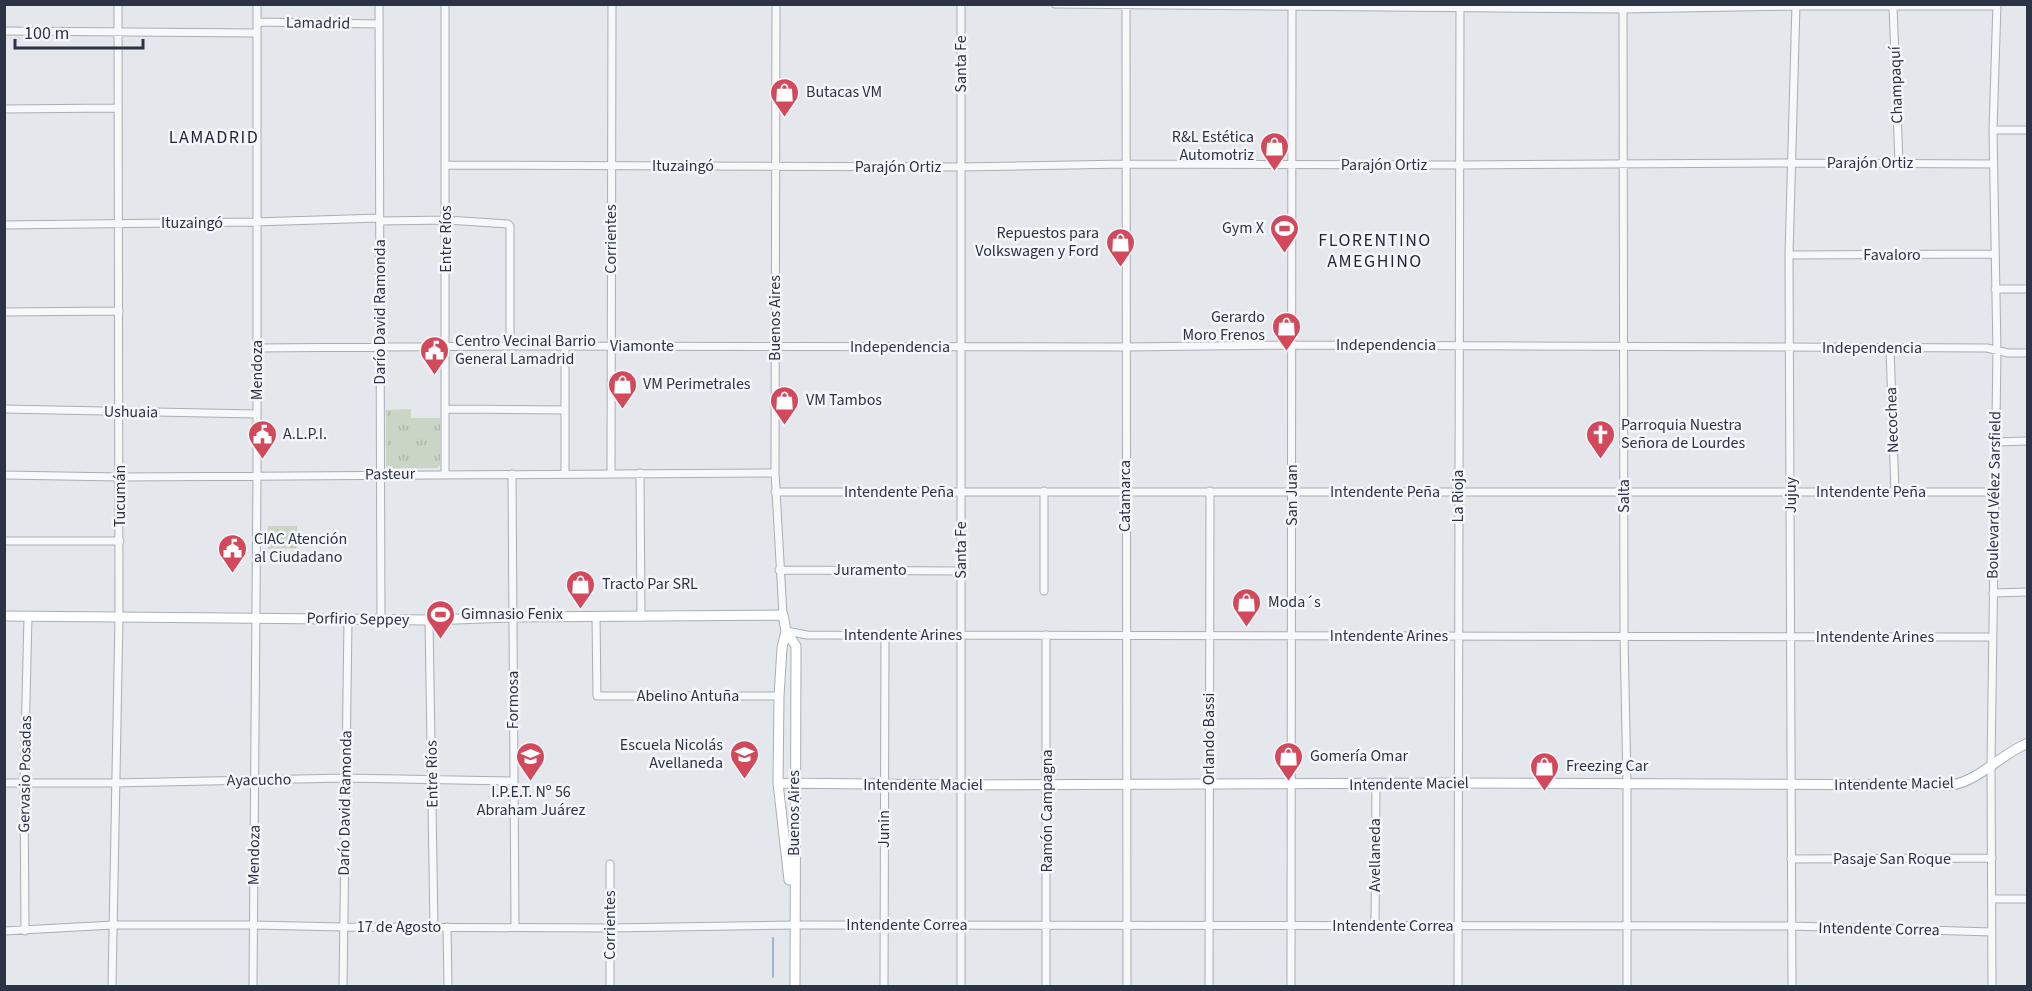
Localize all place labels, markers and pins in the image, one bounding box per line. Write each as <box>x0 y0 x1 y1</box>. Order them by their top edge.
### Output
shop icon: Butacas VM <box>769 76 801 118</box>
place label: Butacas VM <box>806 81 882 103</box>
place label: R&L Estética Automotriz <box>1172 126 1254 166</box>
shop icon: R&L Estética Automotriz <box>1259 130 1291 172</box>
sports icon: Gym X <box>1269 212 1301 254</box>
place label: Gym X <box>1222 217 1264 239</box>
place label: Repuestos para Volkswagen y Ford <box>975 222 1099 262</box>
shop icon: Repuestos para Volkswagen y Ford <box>1104 226 1136 268</box>
place label: Gerardo Moro Frenos <box>1182 306 1265 346</box>
shop icon: Gerardo Moro Frenos <box>1270 310 1302 352</box>
place label: Centro Vecinal Barrio General Lamadrid <box>455 330 596 370</box>
public building icon: Centro Vecinal Barrio General Lamadrid <box>418 334 450 376</box>
shop icon: VM Perimetrales <box>606 368 638 410</box>
place label: VM Perimetrales <box>643 373 751 395</box>
shop icon: VM Tambos <box>769 384 801 426</box>
place label: VM Tambos <box>806 389 882 411</box>
place label: Parroquia Nuestra Señora de Lourdes <box>1621 414 1746 454</box>
public building icon: A.L.P.I. <box>246 418 278 460</box>
church icon: Parroquia Nuestra Señora de Lourdes <box>1584 418 1616 460</box>
place label: A.L.P.I. <box>283 423 327 445</box>
place label: CIAC Atención al Ciudadano <box>254 528 347 568</box>
public building icon: CIAC Atención al Ciudadano <box>217 532 249 574</box>
shop icon: Tracto Par SRL <box>565 568 597 610</box>
place label: Tracto Par SRL <box>602 573 698 595</box>
shop icon: Moda´s <box>1231 586 1263 628</box>
place label: Moda´s <box>1268 591 1321 613</box>
sports icon: Gimnasio Fenix <box>424 598 456 640</box>
place label: Gimnasio Fenix <box>461 603 563 625</box>
place label: Escuela Nicolás Avellaneda <box>620 734 723 774</box>
school or university icon: Escuela Nicolás Avellaneda <box>728 738 760 780</box>
school or university icon: I.P.E.T. Nº 56 Abraham Juárez <box>515 740 547 782</box>
shop icon: Gomería Omar <box>1273 740 1305 782</box>
place label: Gomería Omar <box>1310 745 1408 767</box>
shop icon: Freezing Car <box>1529 750 1561 792</box>
place label: Freezing Car <box>1566 755 1649 777</box>
place label: I.P.E.T. Nº 56 Abraham Juárez <box>477 781 585 821</box>

